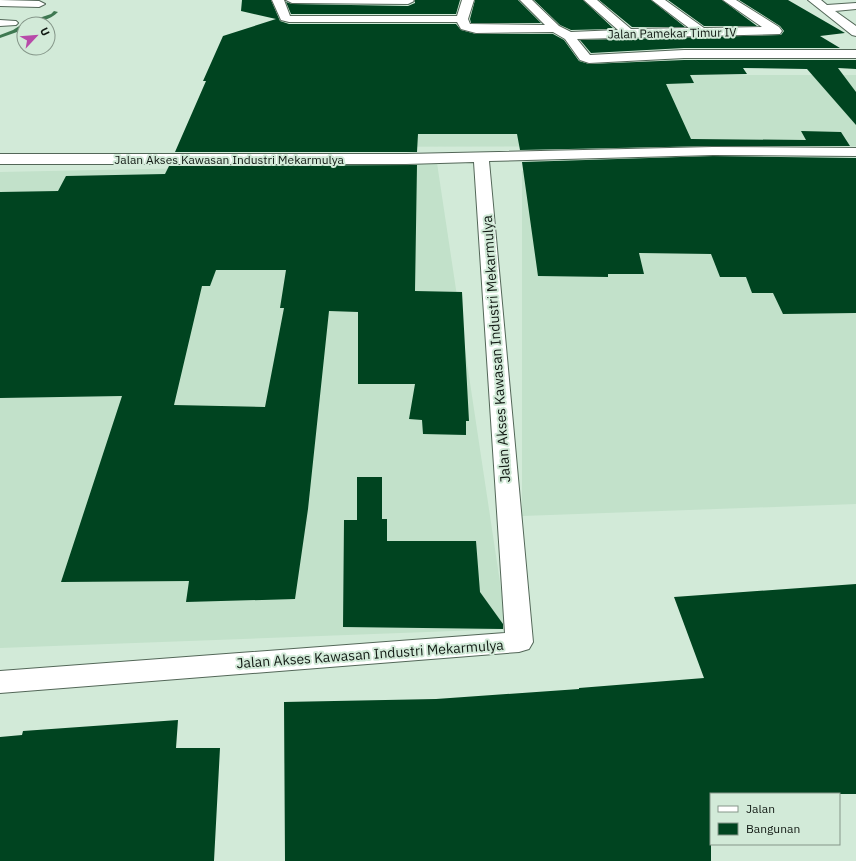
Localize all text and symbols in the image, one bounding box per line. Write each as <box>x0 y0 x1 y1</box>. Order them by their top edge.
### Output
north arrow <box>16 16 56 56</box>
street label: Jalan Pamekar Timur IV <box>607 24 737 42</box>
text: U <box>37 25 53 38</box>
street label: Jalan Akses Kawasan Industri Mekarmulya <box>114 152 344 167</box>
street label: Jalan Akses Kawasan Industri Mekarmulya <box>478 214 514 483</box>
street label: Jalan Akses Kawasan Industri Mekarmulya <box>236 636 505 672</box>
legend <box>710 793 840 845</box>
text: Jalan <box>746 801 775 816</box>
text: Bangunan <box>746 821 800 836</box>

